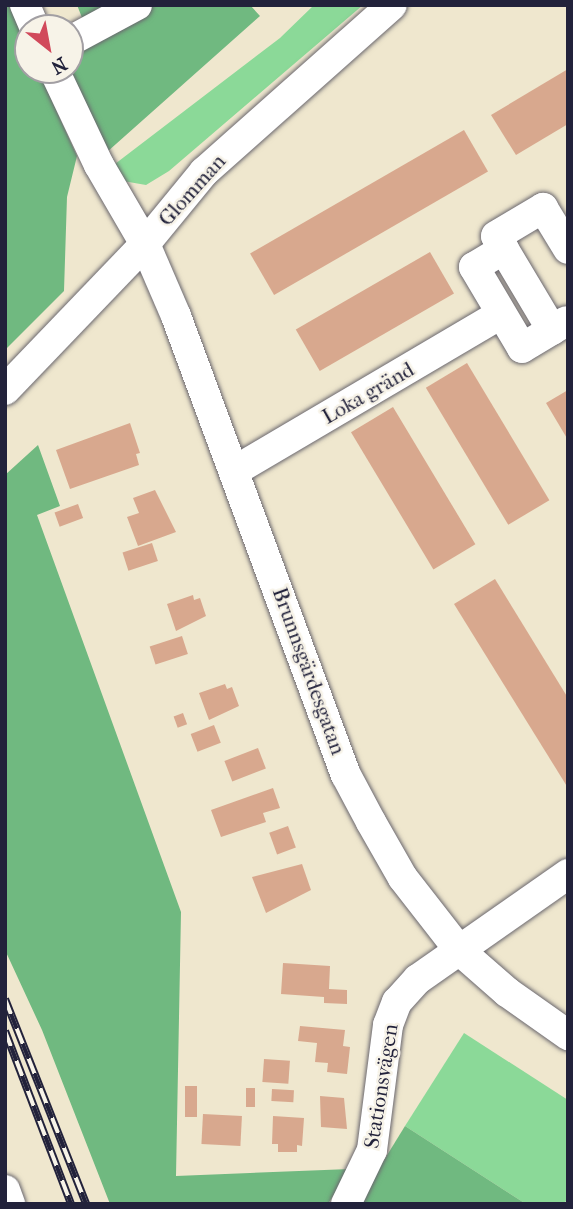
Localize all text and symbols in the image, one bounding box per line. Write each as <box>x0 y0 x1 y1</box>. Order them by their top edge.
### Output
north arrow <box>14 14 84 84</box>
text: N <box>47 52 71 78</box>
street label: Glomman <box>153 149 231 231</box>
street label: Loka gränd <box>318 357 418 429</box>
street label: Brunnsgärdesgatan <box>267 584 351 758</box>
street label: Stationsvägen <box>359 1022 403 1150</box>

